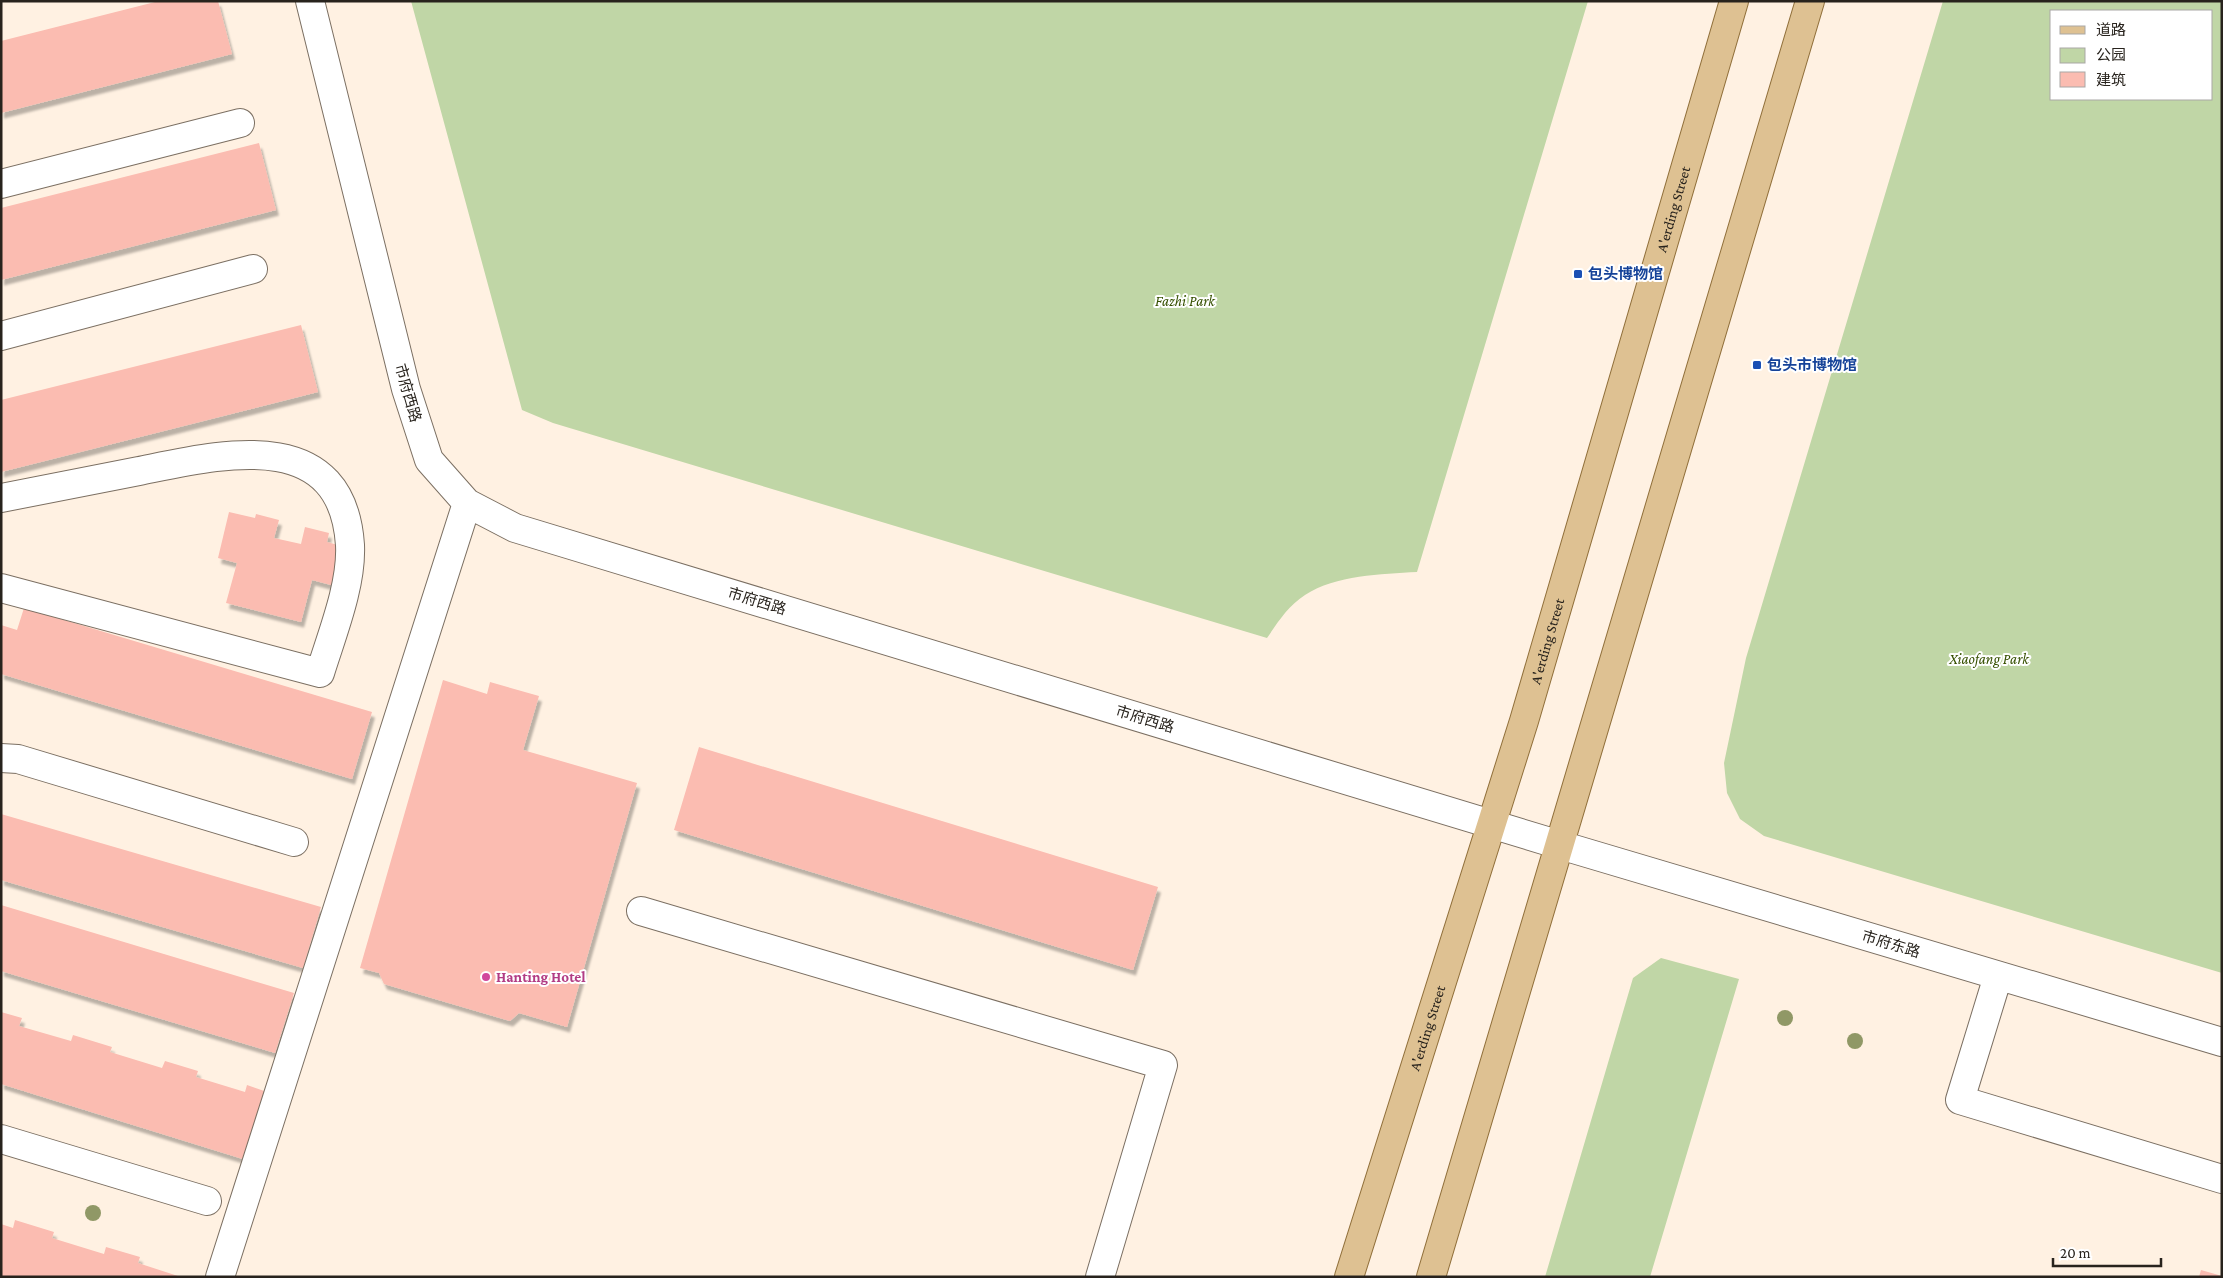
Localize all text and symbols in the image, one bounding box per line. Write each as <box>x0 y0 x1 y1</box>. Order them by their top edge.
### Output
legend <box>2050 10 2213 100</box>
text: 道路 <box>2096 22 2126 38</box>
text: 公园 <box>2096 47 2126 63</box>
text: 建筑 <box>2096 72 2126 88</box>
street label: A'erding Street <box>1653 163 1694 254</box>
place label: 包头博物馆 <box>1588 265 1663 282</box>
marker: 包头博物馆 <box>1572 268 1584 280</box>
park label: Fazhi Park <box>1155 293 1216 309</box>
place label: 包头市博物馆 <box>1767 356 1857 373</box>
marker: 包头市博物馆 <box>1751 359 1763 371</box>
street label: 市府西路 <box>392 362 424 424</box>
street label: 市府西路 <box>726 585 788 617</box>
street label: A'erding Street <box>1527 595 1568 686</box>
park label: Xiaofang Park <box>1948 651 2030 668</box>
street label: 市府西路 <box>1114 703 1176 735</box>
street label: 市府东路 <box>1860 928 1922 960</box>
place label: Hanting Hotel <box>496 969 586 985</box>
marker: Hanting Hotel <box>480 971 492 983</box>
street label: A'erding Street <box>1406 982 1449 1073</box>
scale bar <box>2053 1236 2160 1268</box>
text: 20 m <box>2060 1245 2091 1261</box>

